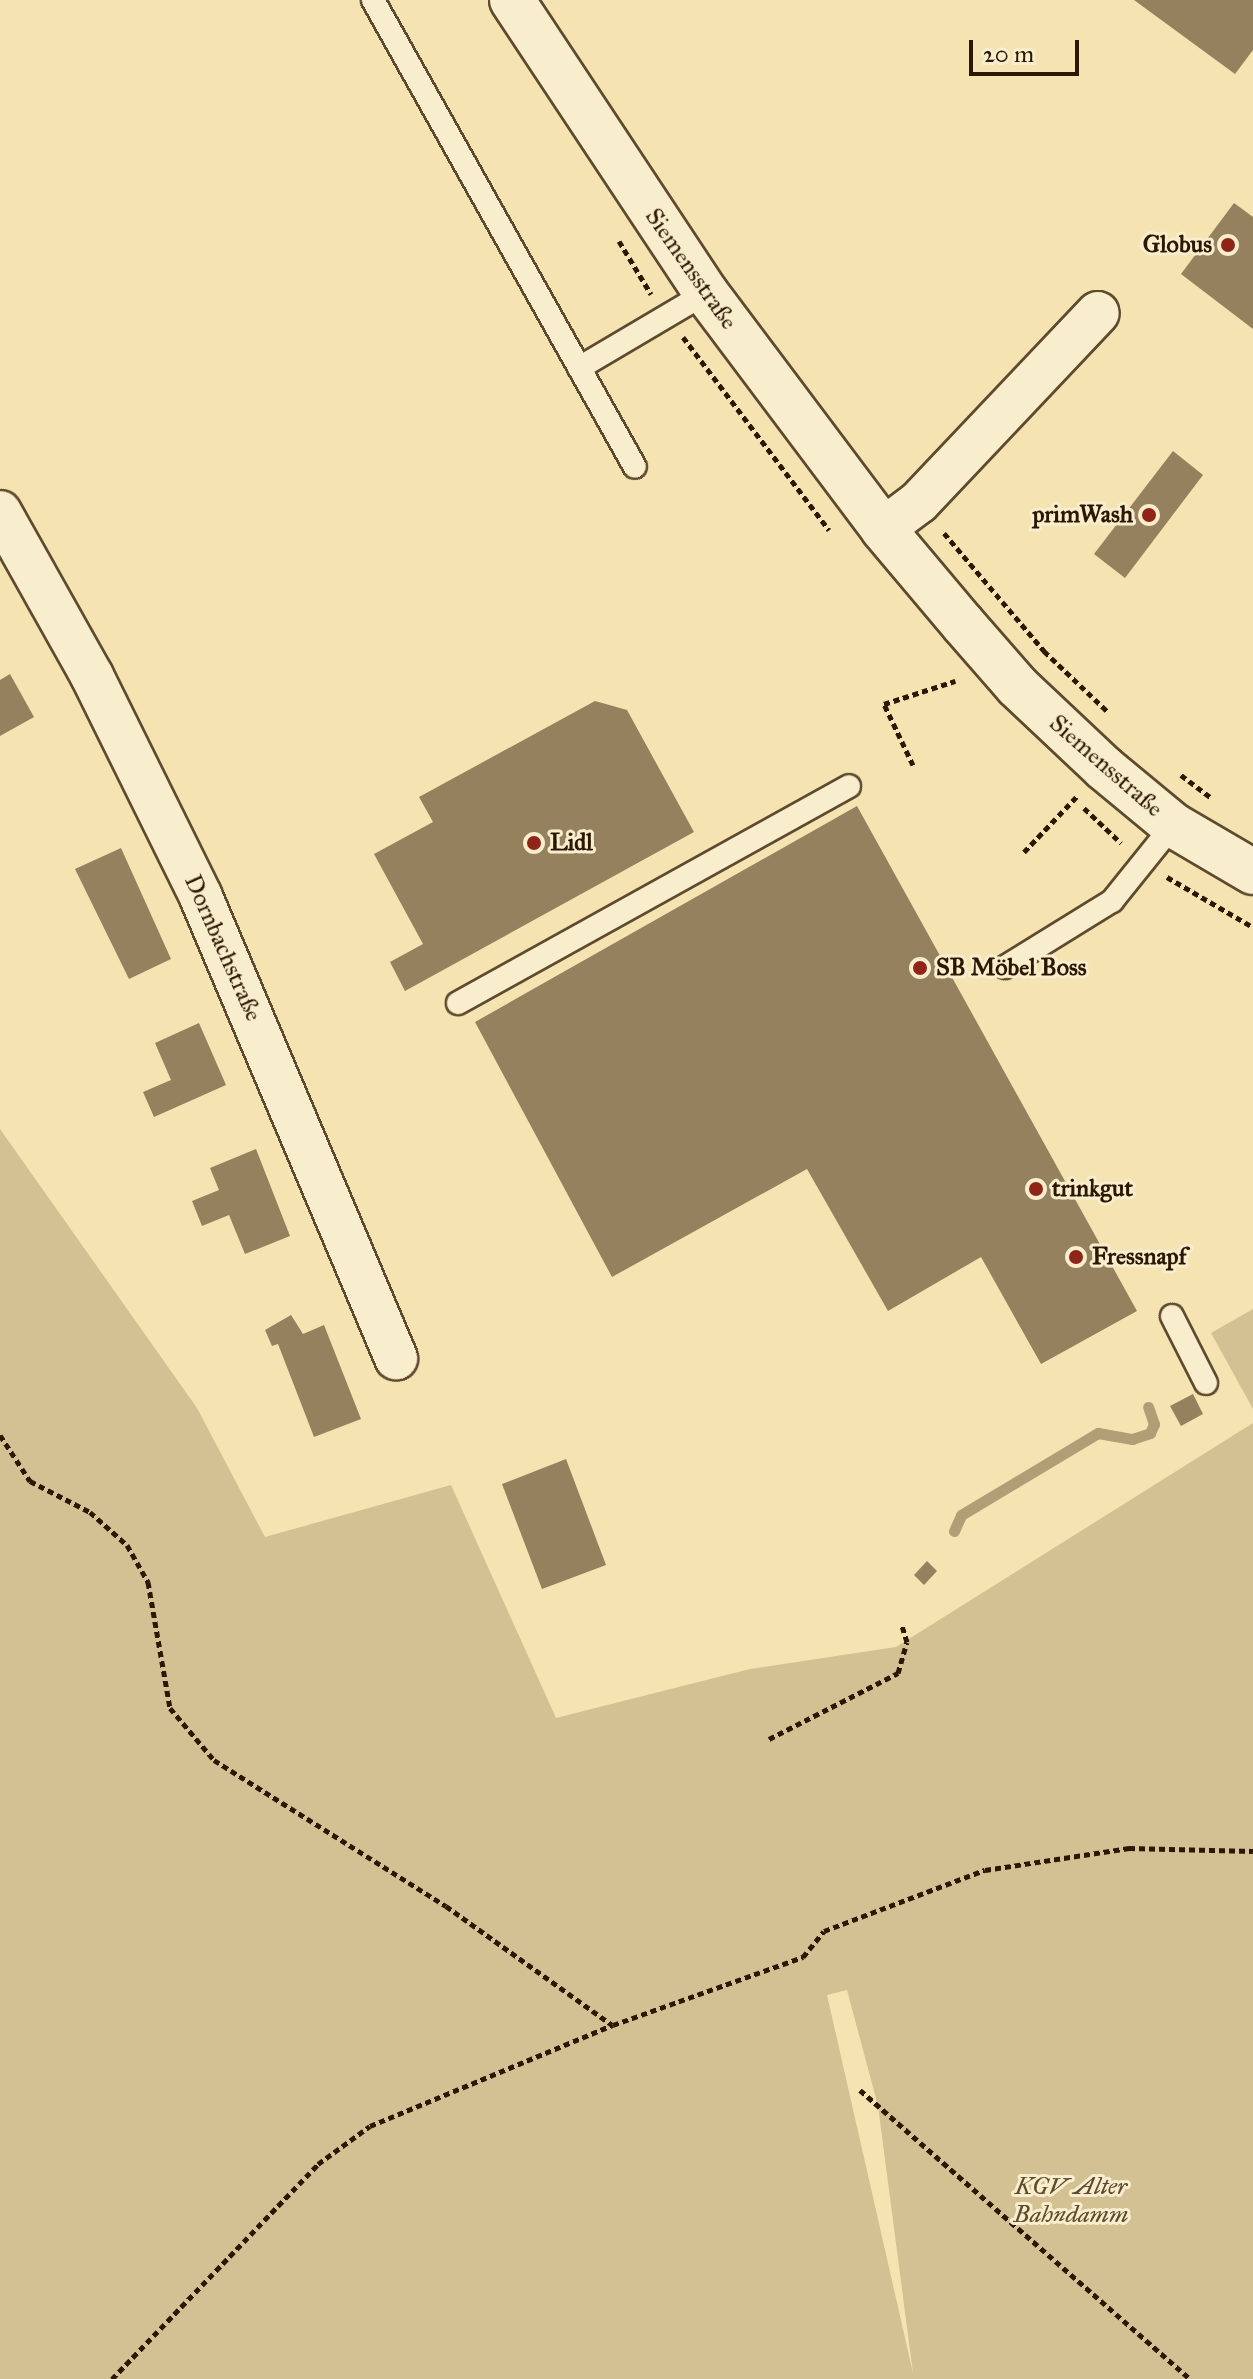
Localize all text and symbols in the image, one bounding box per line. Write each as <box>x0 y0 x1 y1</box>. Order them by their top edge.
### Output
scale bar <box>973 24 1083 74</box>
text: 20 m <box>983 39 1034 69</box>
street label: Siemensstraße <box>639 203 743 335</box>
place label: Globus <box>1143 231 1212 259</box>
marker: Globus <box>1219 236 1237 254</box>
place label: primWash <box>1032 501 1133 529</box>
marker: primWash <box>1140 506 1158 524</box>
street label: Siemensstraße <box>1043 709 1169 823</box>
place label: Lidl <box>550 829 593 857</box>
marker: Lidl <box>525 834 543 852</box>
street label: Dornbachstraße <box>178 870 268 1026</box>
place label: SB Möbel Boss <box>936 954 1087 982</box>
marker: SB Möbel Boss <box>911 959 929 977</box>
place label: trinkgut <box>1052 1175 1133 1203</box>
marker: trinkgut <box>1027 1180 1045 1198</box>
place label: Fressnapf <box>1092 1243 1187 1271</box>
marker: Fressnapf <box>1067 1248 1085 1266</box>
park label: KGV Alter Bahndamm <box>1014 2173 1128 2229</box>

